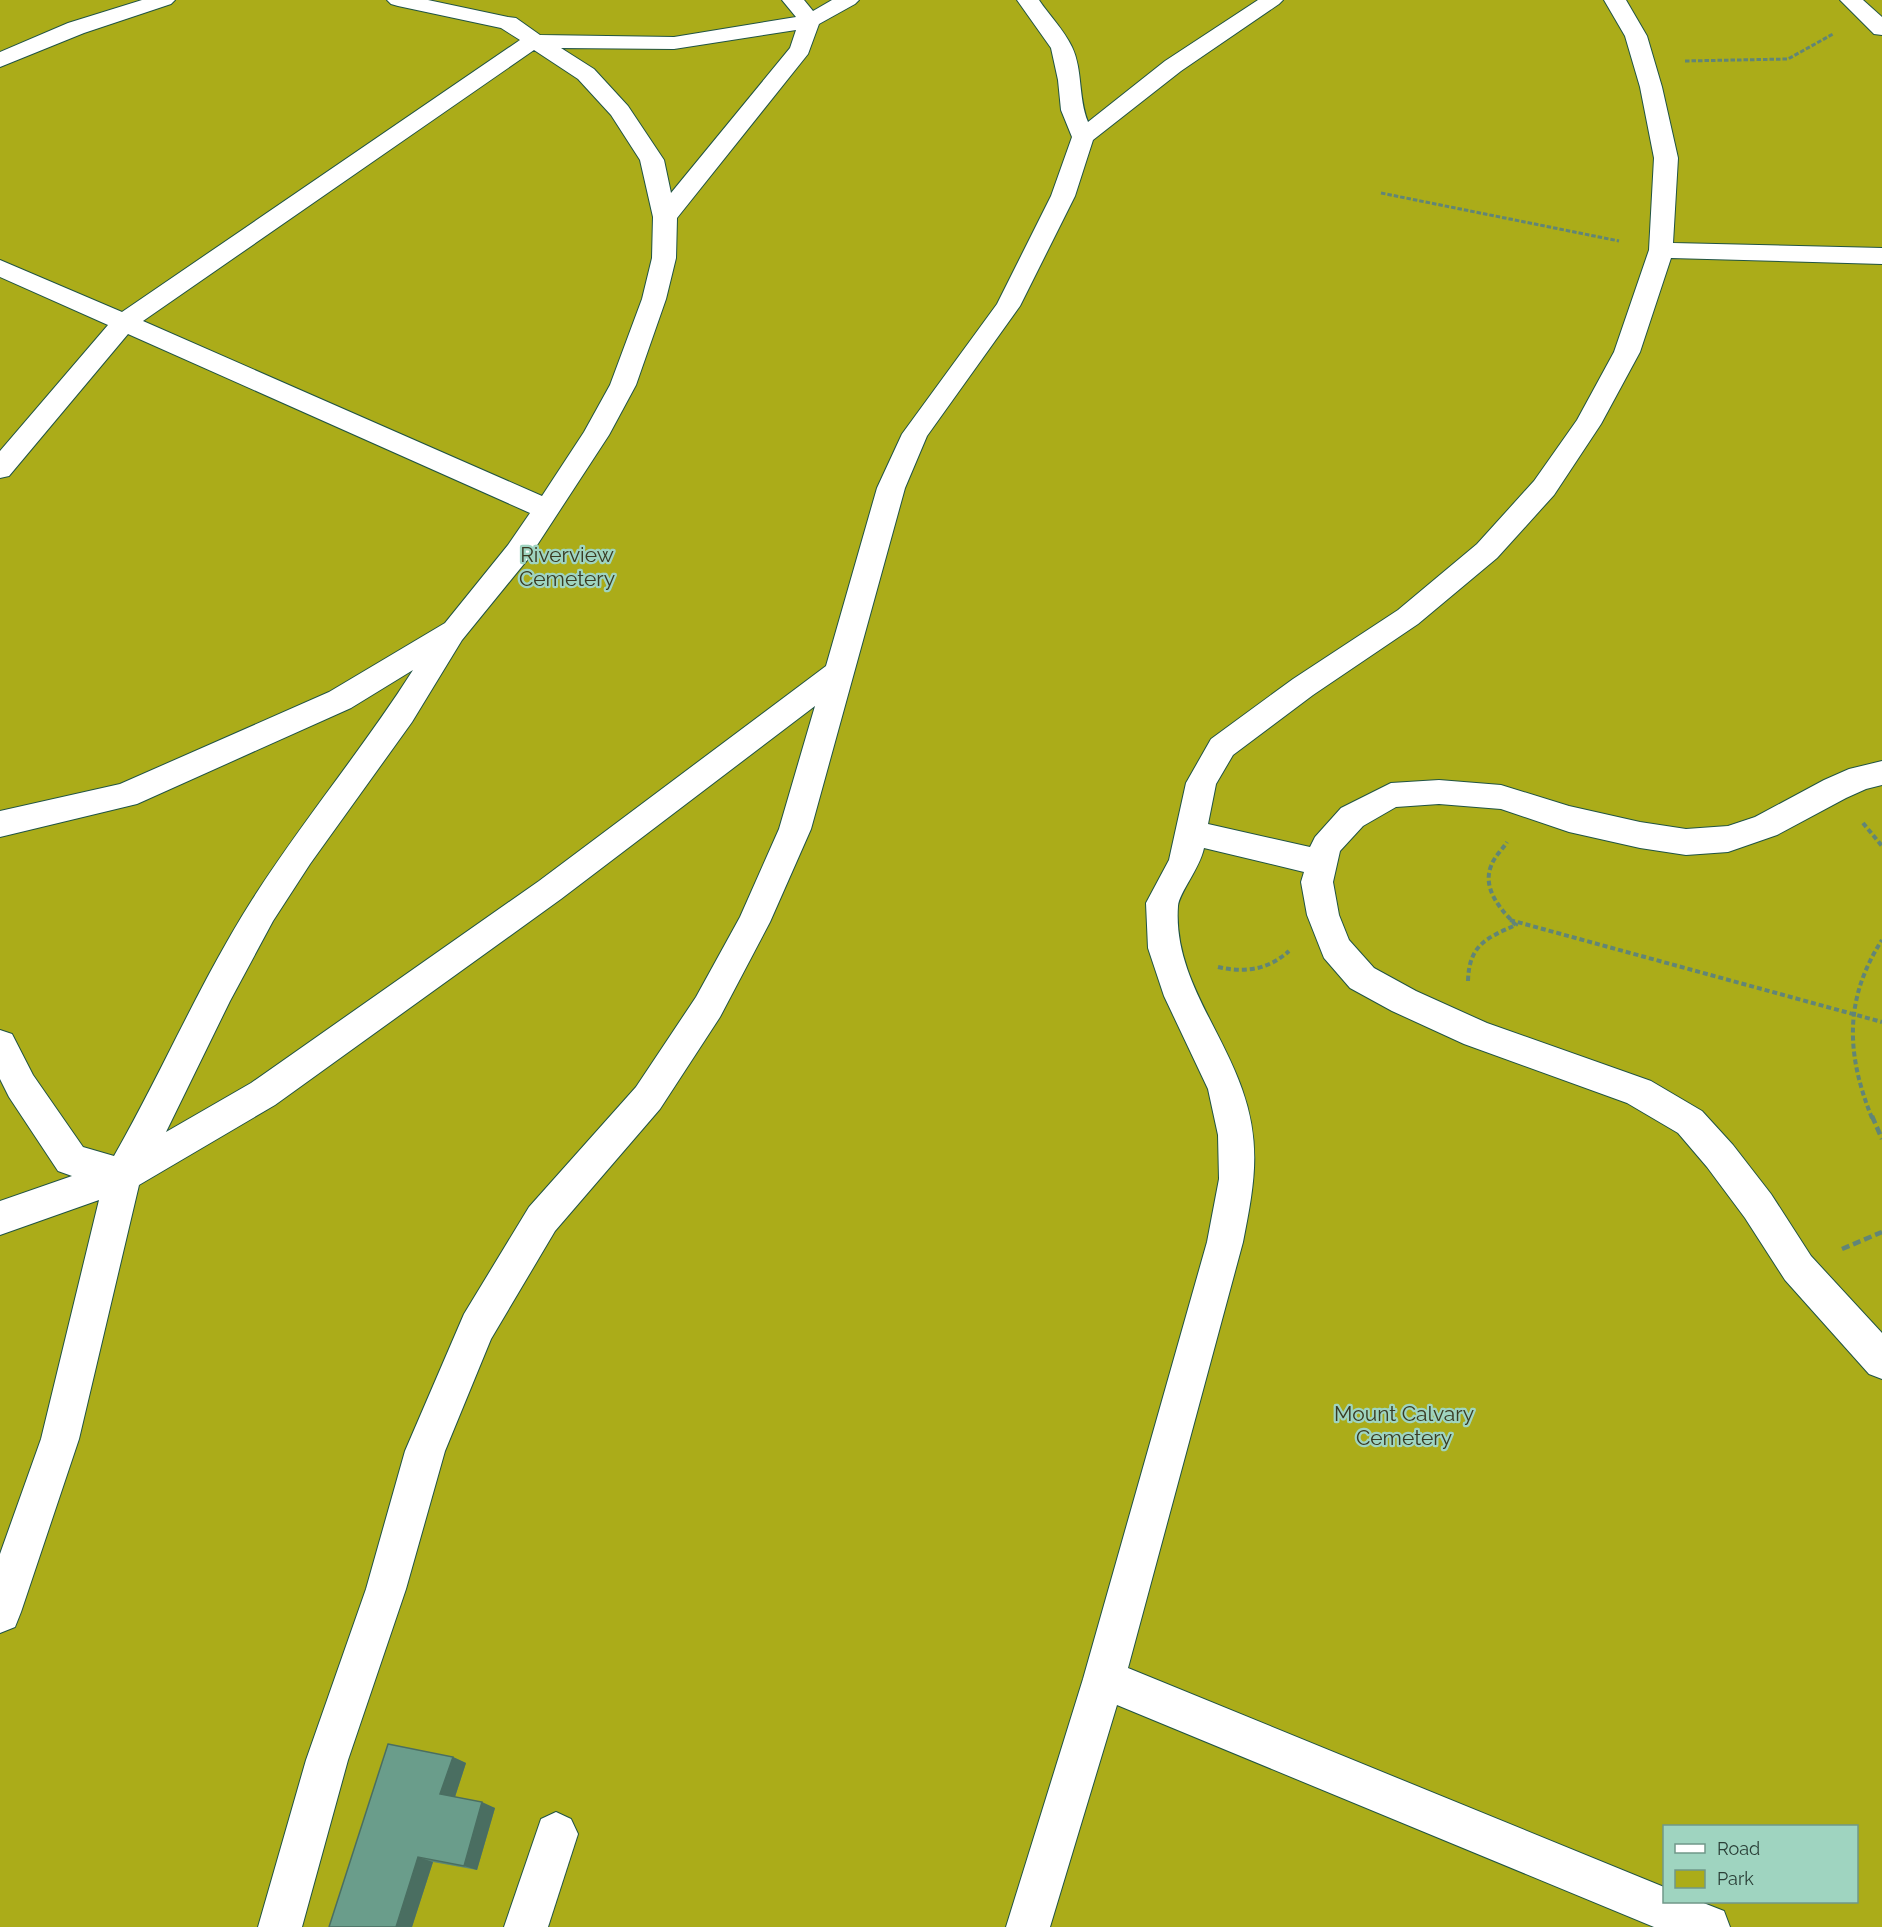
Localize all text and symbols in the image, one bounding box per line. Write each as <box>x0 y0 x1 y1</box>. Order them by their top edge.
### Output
park label: Riverview Cemetery <box>519 542 615 591</box>
park label: Mount Calvary Cemetery <box>1334 1401 1474 1450</box>
legend <box>1663 1825 1858 1903</box>
text: Road <box>1717 1838 1760 1859</box>
text: Park <box>1717 1868 1754 1889</box>

